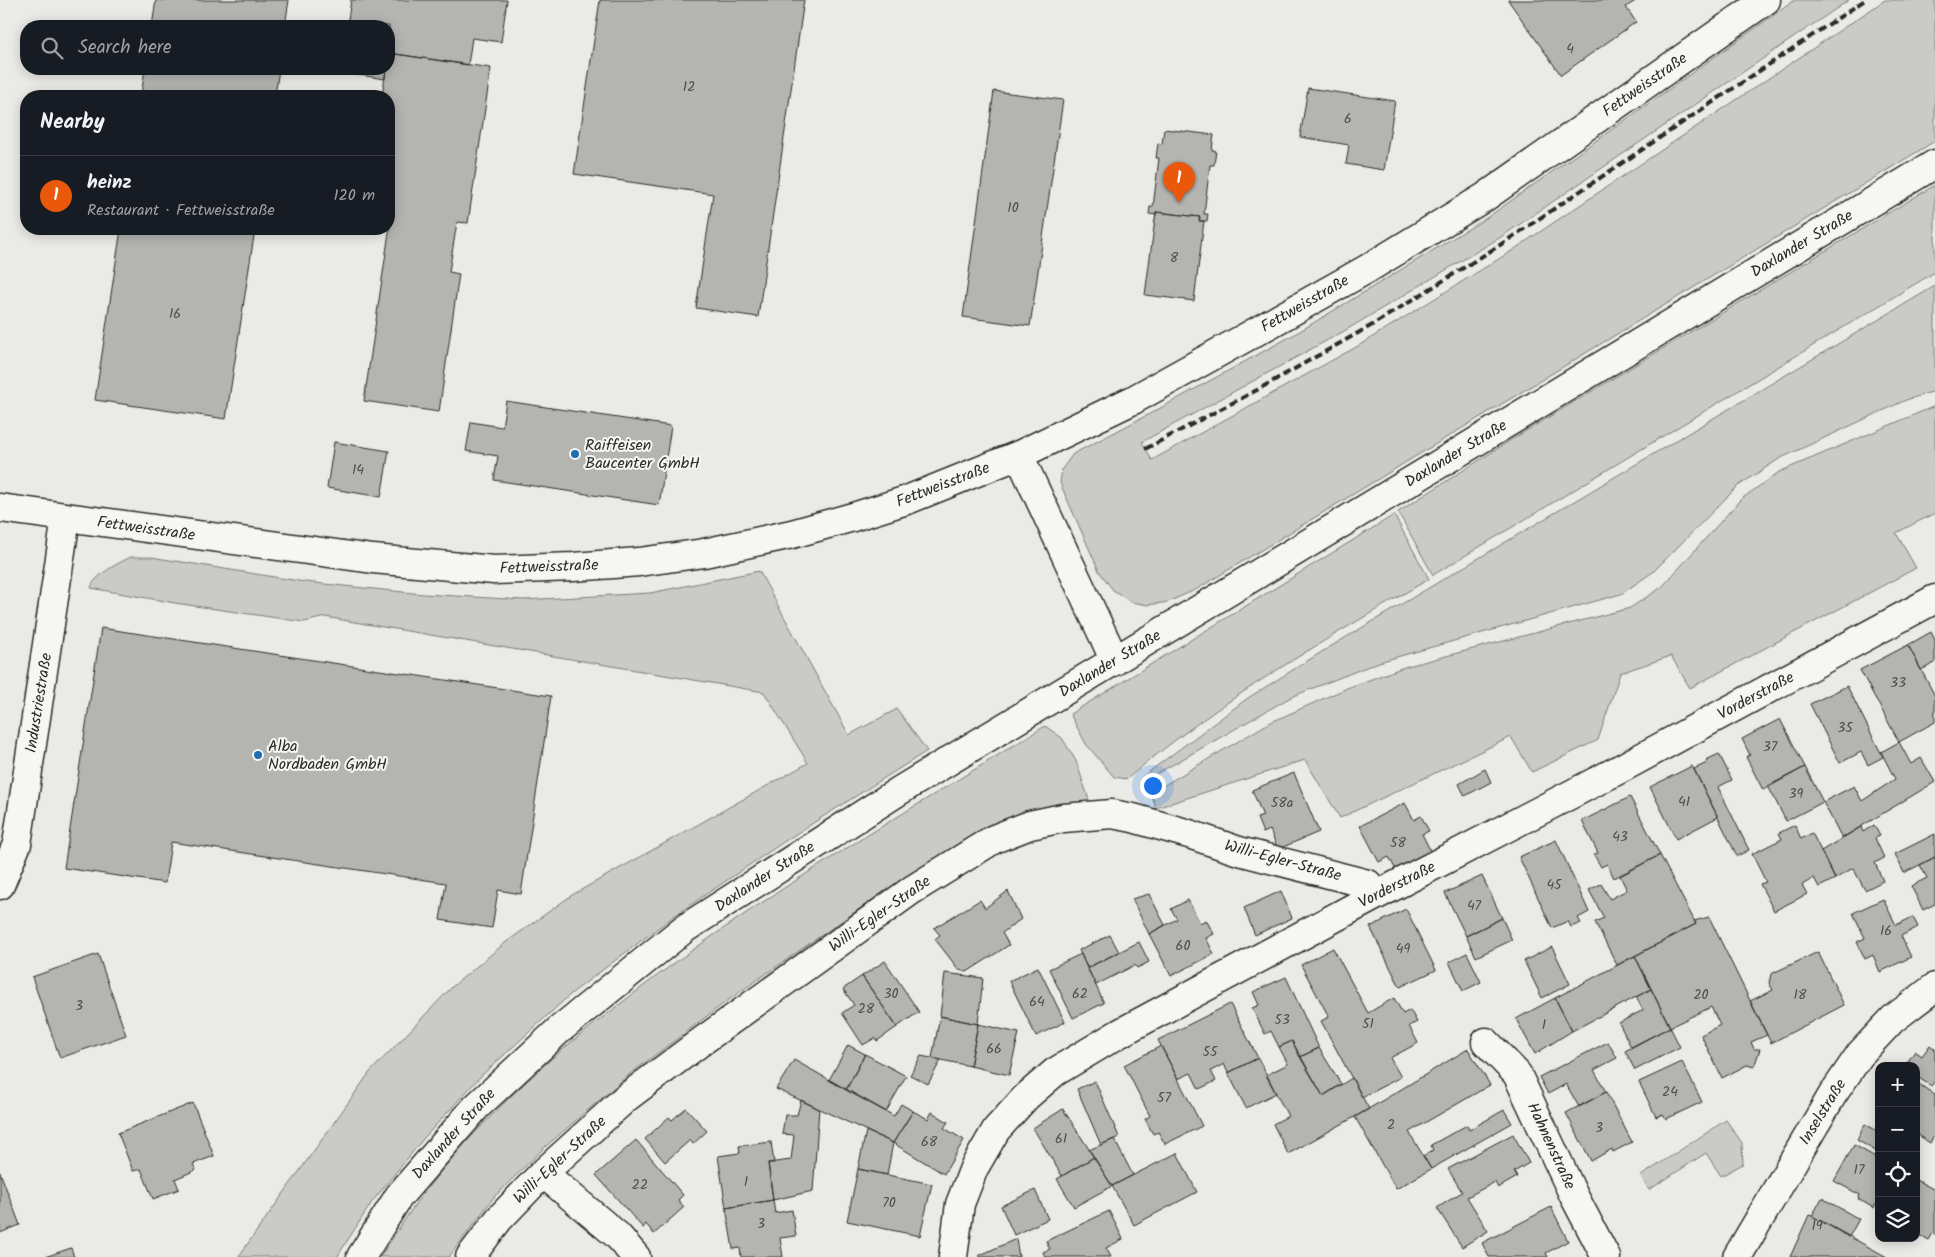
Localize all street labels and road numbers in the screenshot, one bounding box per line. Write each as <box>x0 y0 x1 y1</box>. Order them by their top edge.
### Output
street label: Fettweisstraße <box>1597 46 1693 124</box>
street label: Daxlander Straße <box>1746 204 1858 284</box>
street label: Fettweisstraße <box>1256 268 1354 340</box>
street label: Daxlander Straße <box>1400 414 1512 494</box>
street label: Fettweisstraße <box>892 456 994 514</box>
street label: Fettweisstraße <box>95 510 197 548</box>
street label: Fettweisstraße <box>499 553 599 581</box>
street label: Daxlander Straße <box>1054 624 1166 704</box>
street label: Industriestraße <box>19 651 59 755</box>
street label: Vorderstraße <box>1713 665 1799 727</box>
street label: Willi-Egler-Straße <box>1222 833 1344 889</box>
street label: Daxlander Straße <box>710 835 820 919</box>
street label: Vorderstraße <box>1354 855 1440 915</box>
street label: Willi-Egler-Straße <box>824 869 936 959</box>
street label: Inselstraße <box>1793 1074 1853 1150</box>
street label: Daxlander Straße <box>406 1083 502 1185</box>
street label: Hahnenstraße <box>1520 1098 1582 1194</box>
street label: Willi-Egler-Straße <box>508 1110 612 1210</box>

